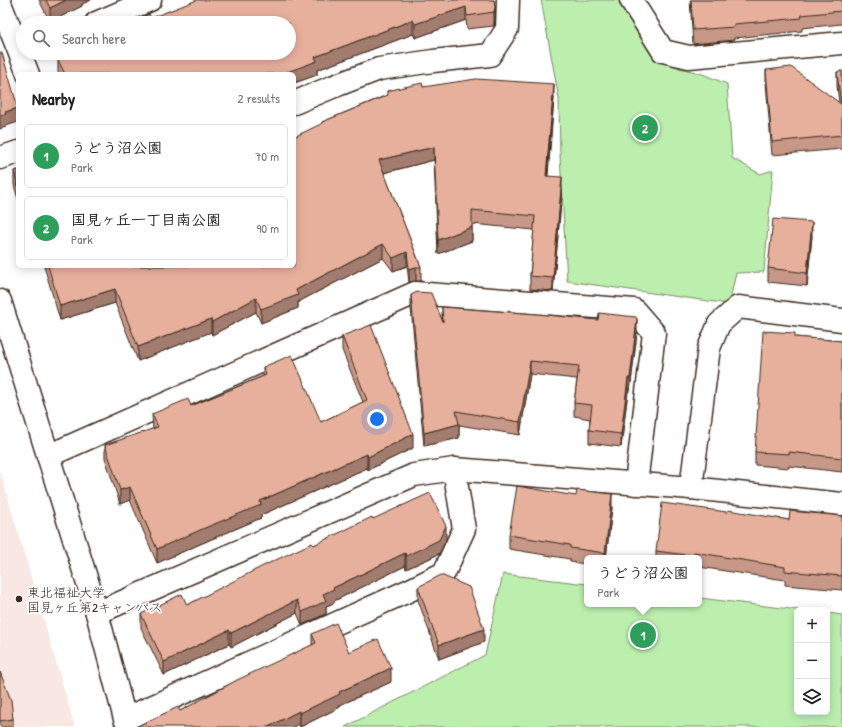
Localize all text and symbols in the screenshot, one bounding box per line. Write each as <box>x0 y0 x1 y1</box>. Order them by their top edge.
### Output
search box <box>16 16 296 60</box>
icon: search <box>30 27 52 49</box>
text: Search here <box>62 28 126 49</box>
text: Nearby <box>32 87 75 110</box>
text: 2 results <box>238 89 280 107</box>
pin: 2 <box>632 113 658 143</box>
text: うどう沼公園 <box>71 137 162 158</box>
text: 1 <box>44 147 48 165</box>
text: 70 m <box>255 147 279 165</box>
text: Park <box>71 158 93 176</box>
text: 国見ヶ丘一丁目南公園 <box>71 209 221 230</box>
text: 2 <box>43 219 49 237</box>
text: 90 m <box>257 219 279 237</box>
text: Park <box>71 230 93 248</box>
your location <box>367 409 387 429</box>
popup <box>584 555 702 607</box>
text: うどう沼公園 <box>597 562 689 583</box>
place label: 東北福祉大学 国見ヶ丘第2キャンパス <box>27 583 163 616</box>
text: Park <box>597 583 619 601</box>
marker: 東北福祉大学 国見ヶ丘第2キャンパス <box>14 594 24 604</box>
map controls <box>794 607 830 715</box>
button: + <box>794 607 830 643</box>
pin: 1 <box>630 620 656 650</box>
button: − <box>794 643 830 679</box>
button: layers <box>794 679 830 715</box>

